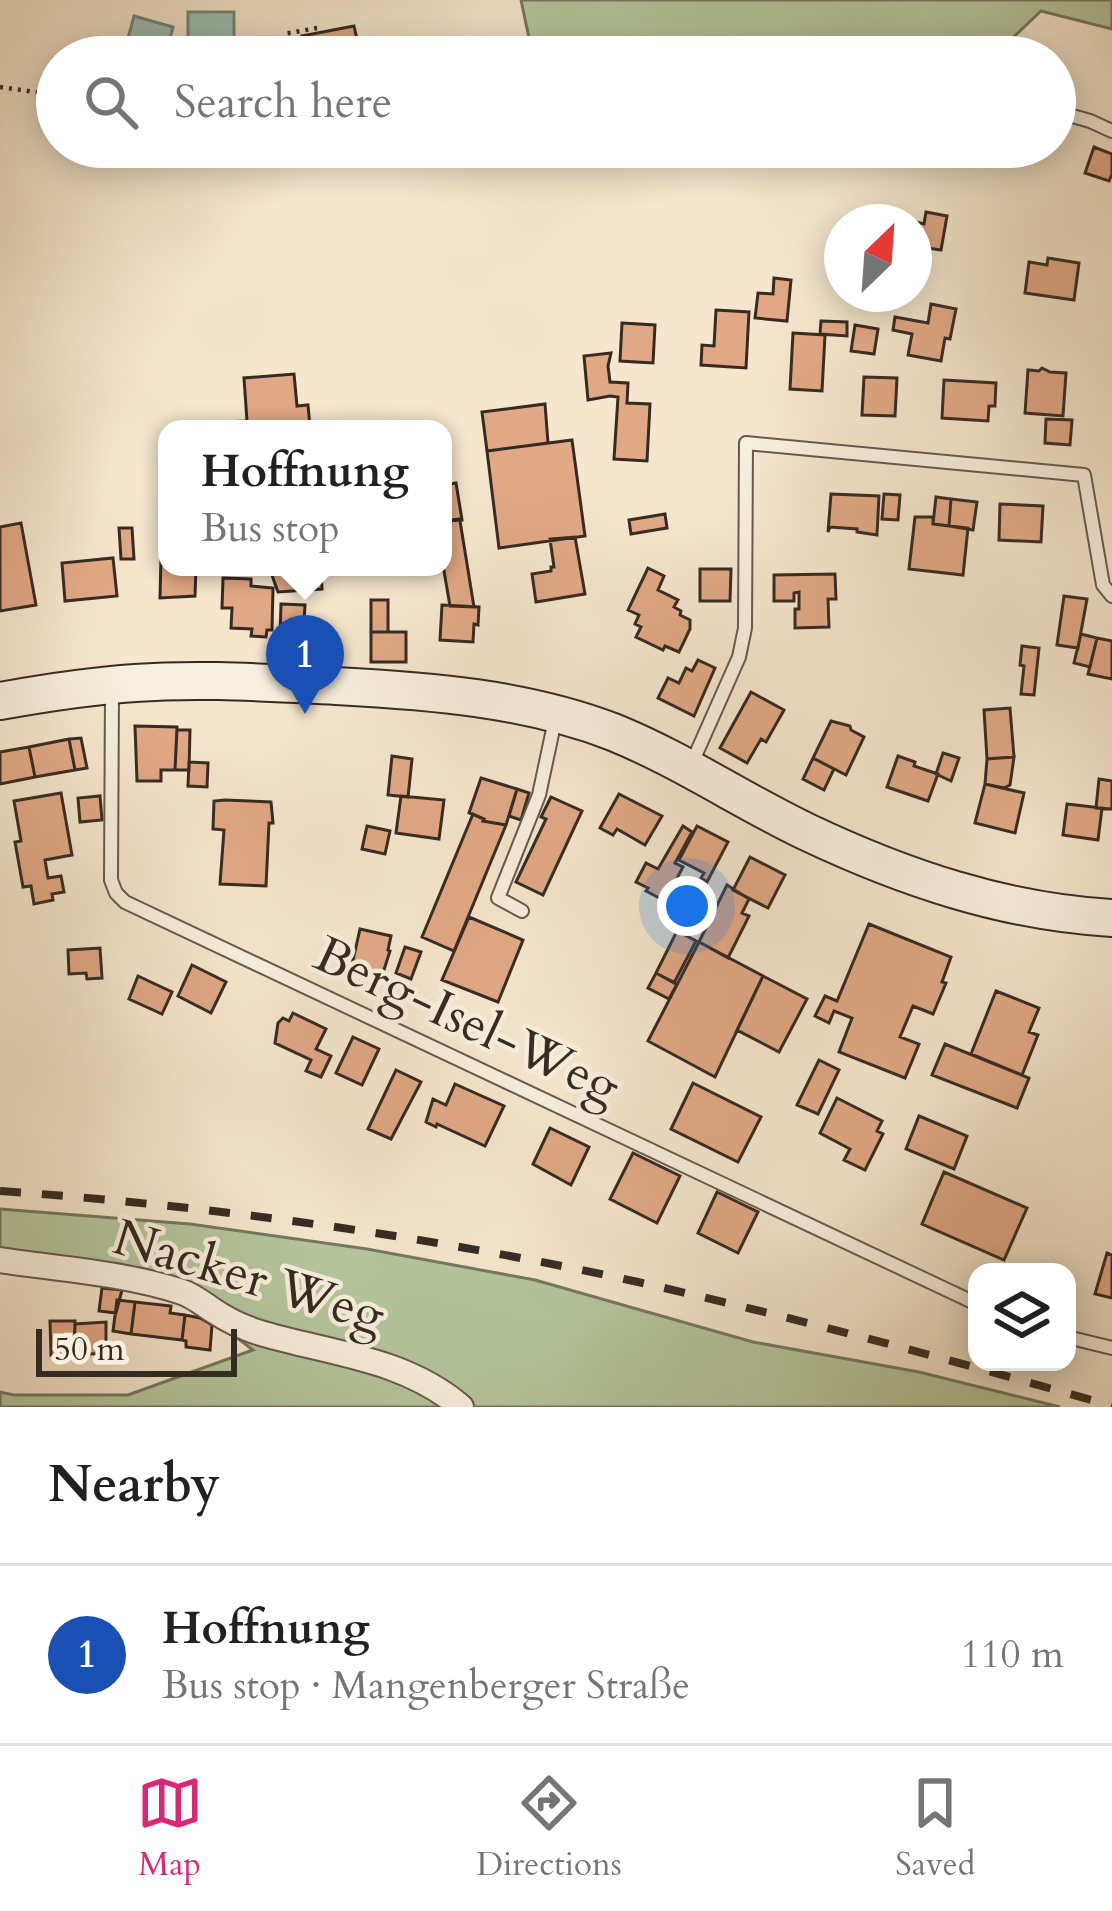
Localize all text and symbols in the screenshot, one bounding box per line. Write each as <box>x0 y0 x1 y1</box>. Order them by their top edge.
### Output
search box <box>36 36 1076 168</box>
icon: search <box>78 69 144 135</box>
text: Search here <box>174 72 392 133</box>
north arrow <box>824 204 932 312</box>
popup <box>158 420 452 576</box>
text: Hoffnung <box>201 441 409 502</box>
text: Bus stop <box>201 502 340 555</box>
pin: 1 <box>266 615 344 714</box>
your location <box>657 876 717 936</box>
street label: Berg-Isel-Weg <box>303 920 631 1122</box>
street label: Nacker Weg <box>105 1203 393 1351</box>
map controls <box>968 1263 1076 1371</box>
button: layers <box>968 1263 1076 1371</box>
scale bar <box>36 1323 237 1376</box>
text: 50 m <box>54 1327 125 1372</box>
text: Nearby <box>48 1450 220 1520</box>
text: Hoffnung <box>162 1598 370 1659</box>
text: 1 <box>77 1628 97 1681</box>
text: 110 m <box>961 1628 1064 1681</box>
text: Bus stop · Mangenberger Straße <box>162 1659 690 1712</box>
tab: Map <box>137 1770 203 1887</box>
tab: Directions <box>476 1770 622 1887</box>
tab: Saved <box>895 1770 975 1887</box>

